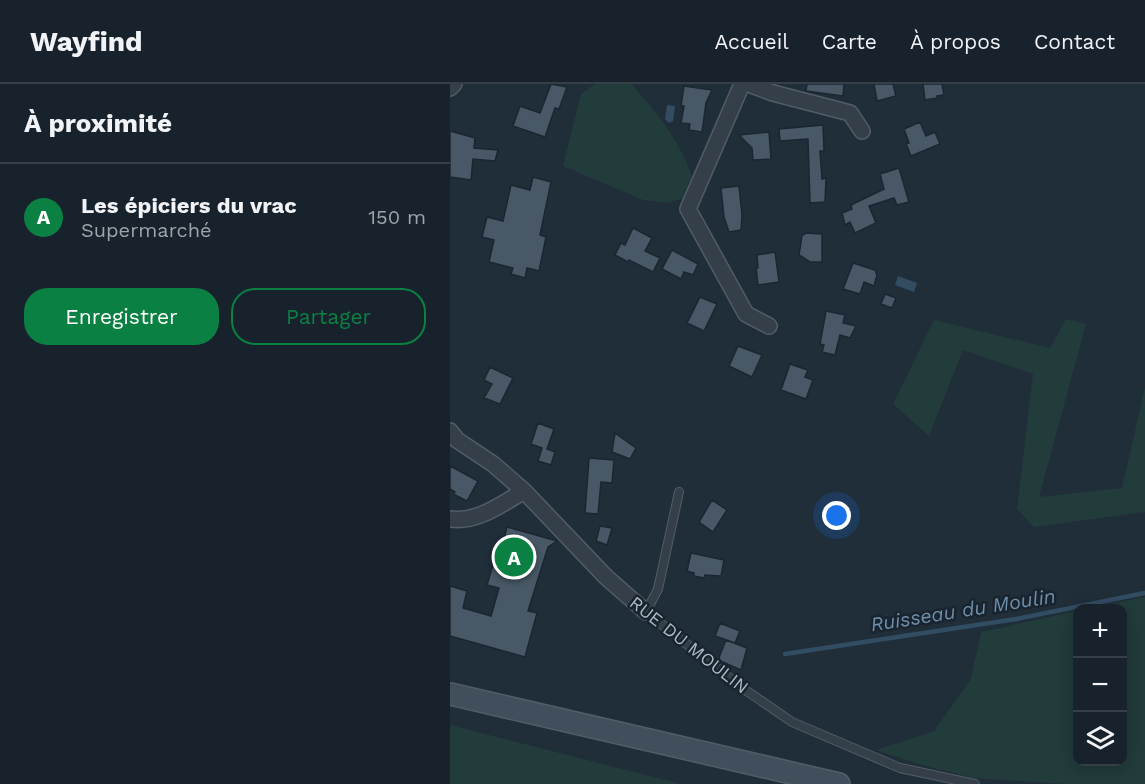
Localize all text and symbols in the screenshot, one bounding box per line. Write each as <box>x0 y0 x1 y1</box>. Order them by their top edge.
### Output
text: Wayfind <box>30 25 143 58</box>
text: Accueil <box>714 29 789 54</box>
text: Carte <box>822 29 877 54</box>
text: À propos <box>910 29 1001 54</box>
text: Contact <box>1034 29 1115 54</box>
text: À proximité <box>24 108 172 138</box>
text: Les épiciers du vrac <box>81 193 297 218</box>
text: A <box>37 205 50 229</box>
text: 150 m <box>368 205 426 229</box>
text: Supermarché <box>81 218 212 242</box>
button: Enregistrer <box>24 288 219 345</box>
button: Partager <box>231 288 426 345</box>
your location <box>822 501 851 530</box>
pin: A <box>494 534 534 580</box>
water label: Ruisseau du Moulin <box>869 584 1057 636</box>
street label: RUE DU MOULIN <box>626 592 753 698</box>
map controls <box>1073 604 1127 766</box>
button: + <box>1073 604 1127 658</box>
button: − <box>1073 658 1127 712</box>
button: layers <box>1073 712 1127 766</box>

